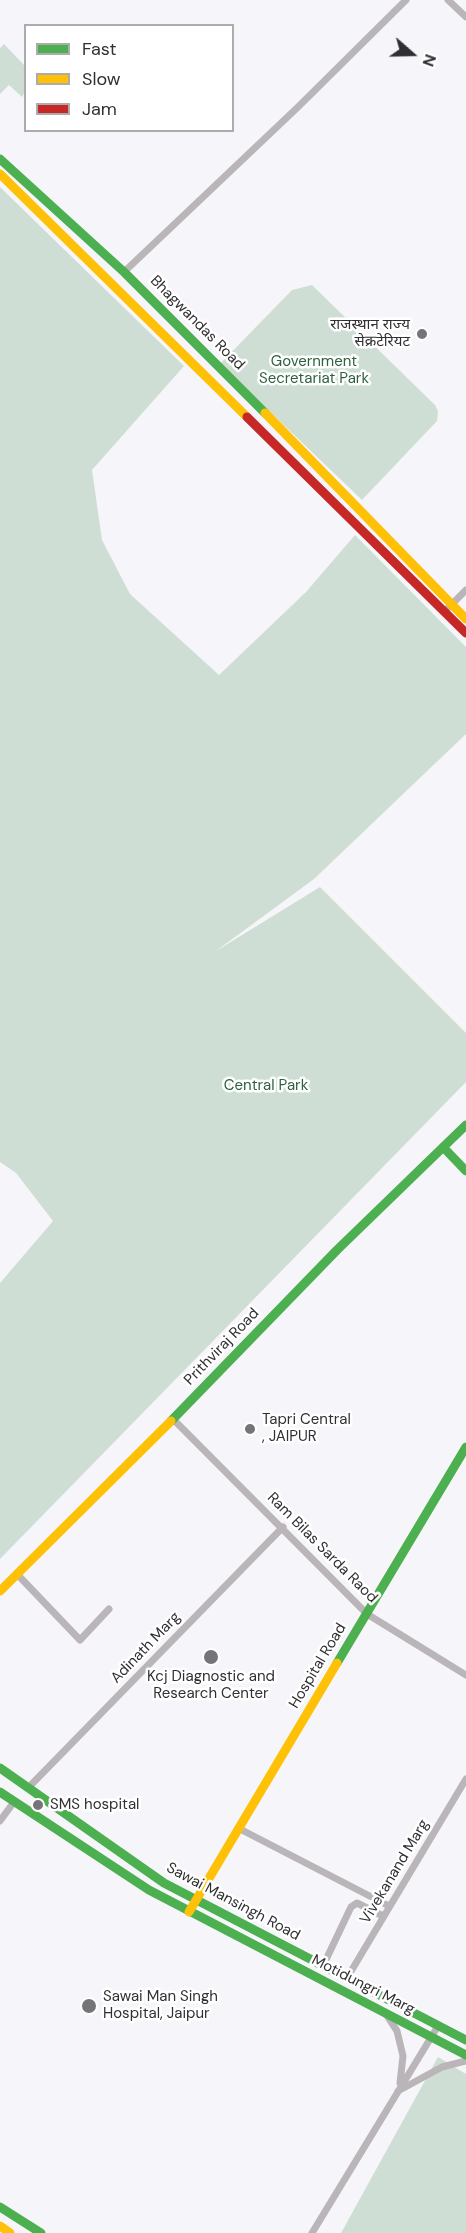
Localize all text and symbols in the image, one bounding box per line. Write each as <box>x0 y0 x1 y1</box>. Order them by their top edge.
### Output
legend <box>24 24 234 132</box>
north arrow <box>382 24 442 84</box>
text: Fast <box>82 37 117 61</box>
text: N <box>418 51 441 69</box>
text: Slow <box>82 67 121 91</box>
text: Jam <box>82 97 117 121</box>
street label: Bhagwandas Road <box>146 272 248 374</box>
place label: राजस्थान राज्य सेक्रटेरियट <box>330 316 410 351</box>
marker: राजस्थान राज्य सेक्रटेरियट <box>415 327 429 341</box>
park label: Government Secretariat Park <box>259 353 369 388</box>
park label: Central Park <box>224 1077 308 1095</box>
street label: Prithviraj Road <box>181 1305 263 1389</box>
place label: Tapri Central , JAIPUR <box>262 1411 351 1446</box>
marker: Tapri Central , JAIPUR <box>243 1422 257 1436</box>
street label: Ram Bilas Sarda Raod <box>263 1489 381 1607</box>
street label: Adinath Marg <box>108 1609 184 1687</box>
street label: Hospital Road <box>286 1620 350 1712</box>
marker: Kcj Diagnostic and Research Center <box>202 1648 220 1666</box>
place label: Kcj Diagnostic and Research Center <box>147 1668 275 1703</box>
place label: SMS hospital <box>50 1796 139 1814</box>
marker: SMS hospital <box>31 1798 45 1812</box>
street label: Vivekanand Marg <box>357 1817 433 1927</box>
street label: Sawai Mansingh Road <box>163 1859 303 1945</box>
street label: Motidungri Marg <box>308 1951 418 2019</box>
place label: Sawai Man Singh Hospital, Jaipur <box>103 1988 218 2023</box>
marker: Sawai Man Singh Hospital, Jaipur <box>80 1997 98 2015</box>

